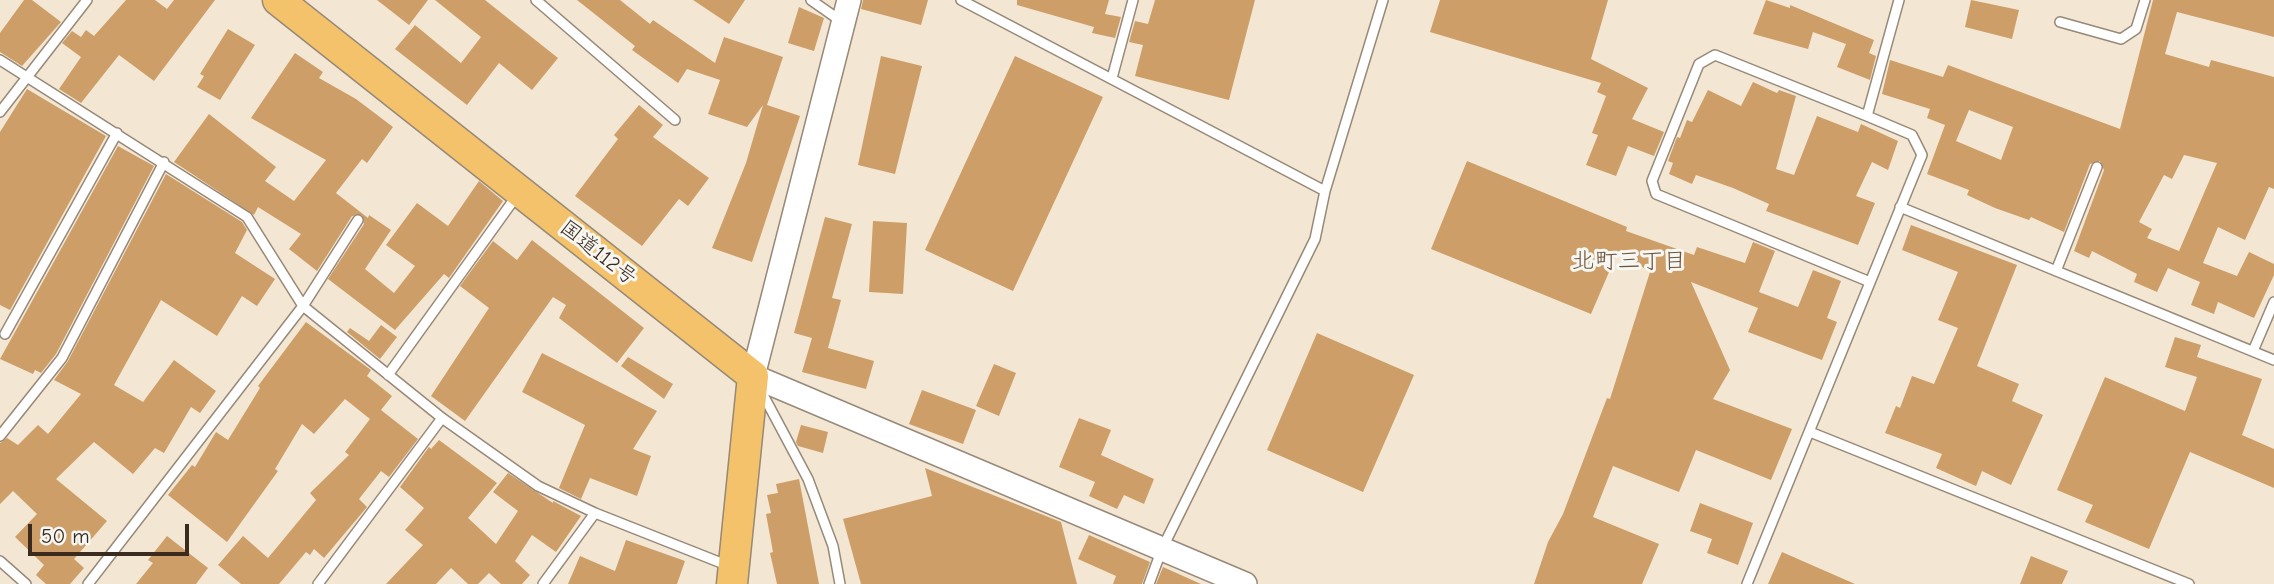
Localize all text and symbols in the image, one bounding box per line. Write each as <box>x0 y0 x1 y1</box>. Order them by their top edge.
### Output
street label: 国道112号 <box>555 215 641 291</box>
district label: 北町三丁目 <box>1572 247 1686 275</box>
scale bar <box>32 510 192 554</box>
text: 50 m <box>41 524 90 548</box>

